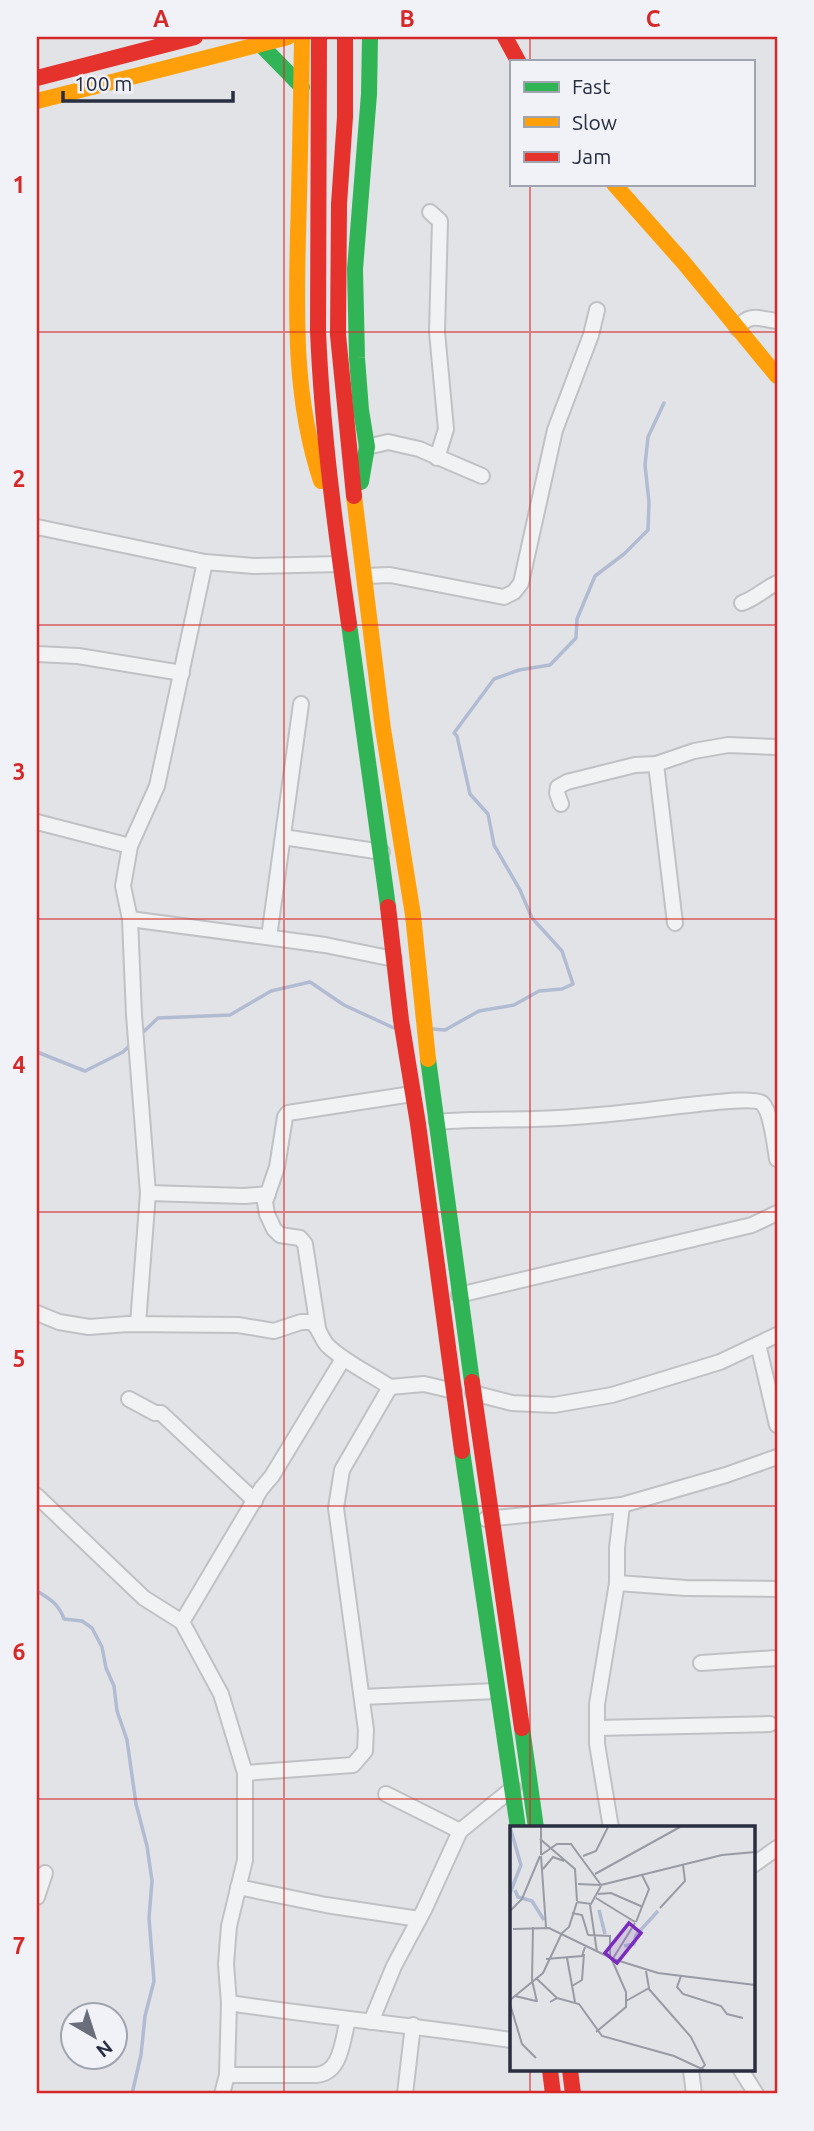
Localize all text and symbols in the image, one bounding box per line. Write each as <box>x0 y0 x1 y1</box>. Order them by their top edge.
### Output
text: A <box>153 6 169 31</box>
text: B <box>399 6 415 31</box>
text: C <box>646 6 661 31</box>
scale bar <box>63 60 233 104</box>
legend <box>510 60 754 186</box>
text: 100 m <box>74 71 132 95</box>
text: Fast <box>572 74 610 98</box>
text: Slow <box>572 110 617 134</box>
text: Jam <box>572 144 611 168</box>
text: 1 <box>13 172 25 197</box>
text: 2 <box>13 466 25 491</box>
text: 3 <box>13 759 25 784</box>
text: 4 <box>13 1052 26 1077</box>
text: 5 <box>13 1346 25 1371</box>
text: 6 <box>13 1639 26 1664</box>
inset map <box>510 1826 754 2072</box>
text: 7 <box>13 1933 25 1958</box>
north arrow <box>60 2002 130 2072</box>
text: N <box>92 2036 117 2062</box>

